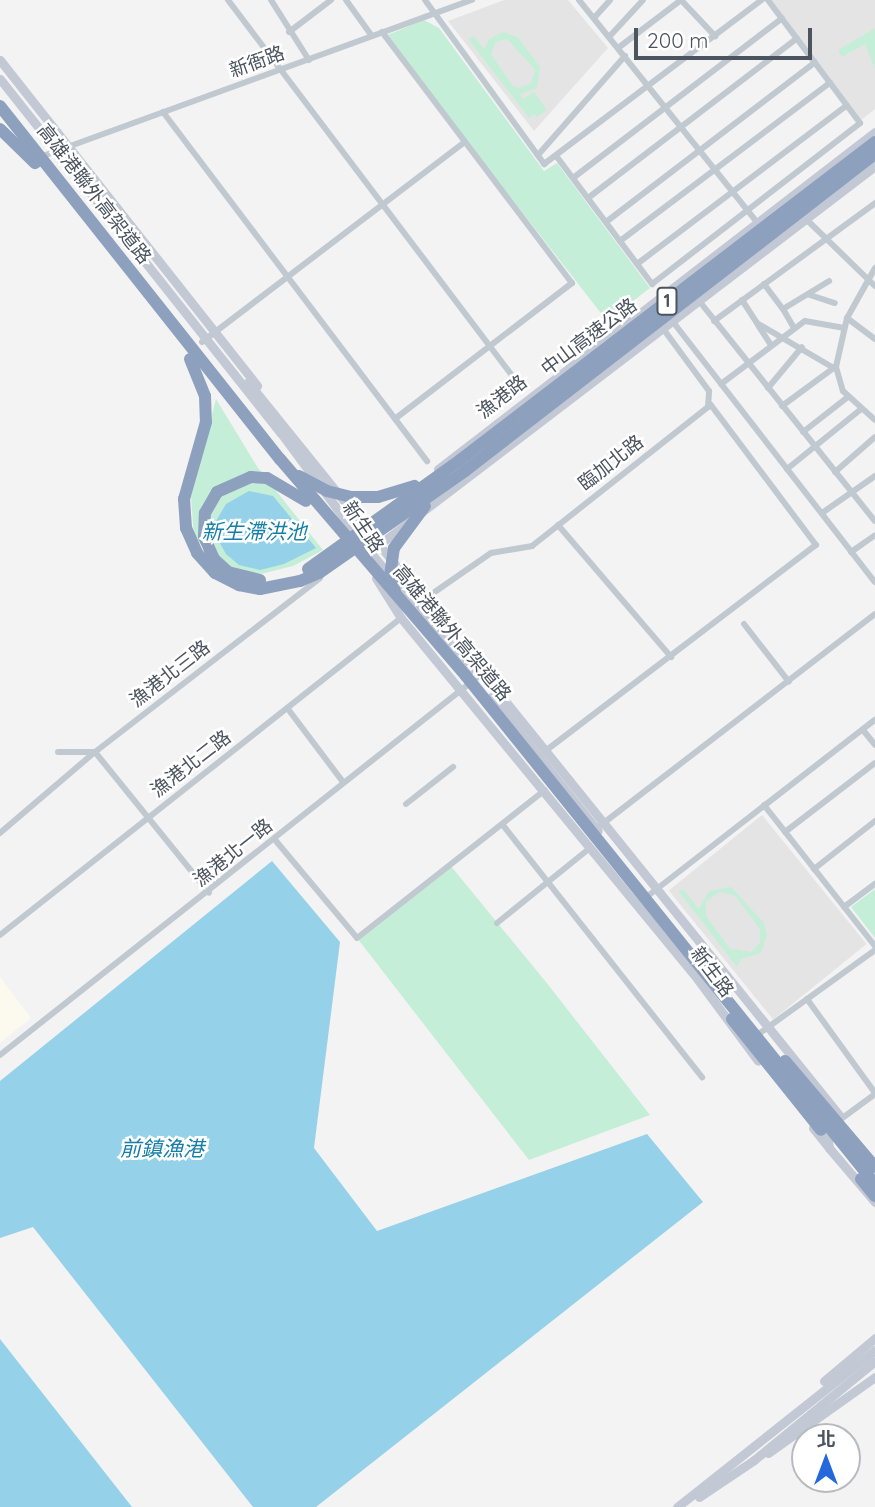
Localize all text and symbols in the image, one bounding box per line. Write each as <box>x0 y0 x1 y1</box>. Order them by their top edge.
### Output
scale bar <box>637 14 816 58</box>
text: 200 m <box>647 27 709 53</box>
street label: 新衙路 <box>226 42 288 82</box>
street label: 高雄港聯外高架道路 <box>32 120 156 268</box>
road number: 1 <box>655 286 679 316</box>
street label: 中山高速公路 <box>537 294 641 380</box>
street label: 漁港路 <box>473 370 531 424</box>
street label: 臨加北路 <box>574 431 648 495</box>
street label: 新生路 <box>338 497 388 557</box>
water label: 新生滯洪池 <box>202 518 306 544</box>
street label: 高雄港聯外高架道路 <box>388 560 516 706</box>
street label: 漁港北三路 <box>126 636 214 712</box>
street label: 漁港北二路 <box>147 726 235 802</box>
street label: 漁港北一路 <box>189 814 277 892</box>
street label: 新生路 <box>686 942 738 1002</box>
water label: 前鎮漁港 <box>120 1135 204 1161</box>
north arrow <box>791 1423 861 1493</box>
text: 北 <box>816 1427 836 1451</box>

